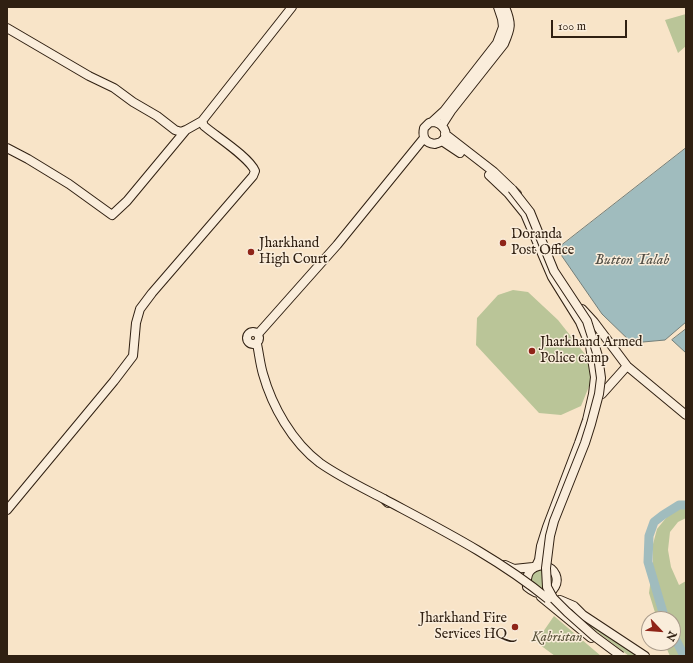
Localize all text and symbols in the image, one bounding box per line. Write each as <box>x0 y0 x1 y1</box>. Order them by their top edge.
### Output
scale bar <box>553 12 629 38</box>
text: 100 m <box>558 19 586 34</box>
place label: Doranda Post Office <box>511 227 574 260</box>
place label: Jharkhand High Court <box>259 236 328 268</box>
marker: Doranda Post Office <box>498 238 508 248</box>
marker: Jharkhand High Court <box>246 247 256 257</box>
water label: Button Talab <box>595 252 669 270</box>
place label: Jharkhand Armed Police camp <box>540 335 643 368</box>
marker: Jharkhand Armed Police camp <box>527 346 537 356</box>
place label: Jharkhand Fire Services HQ <box>420 611 507 644</box>
north arrow <box>641 611 681 651</box>
marker: Jharkhand Fire Services HQ <box>510 622 520 632</box>
text: N <box>663 628 679 643</box>
park label: Kabristan <box>532 630 582 646</box>

